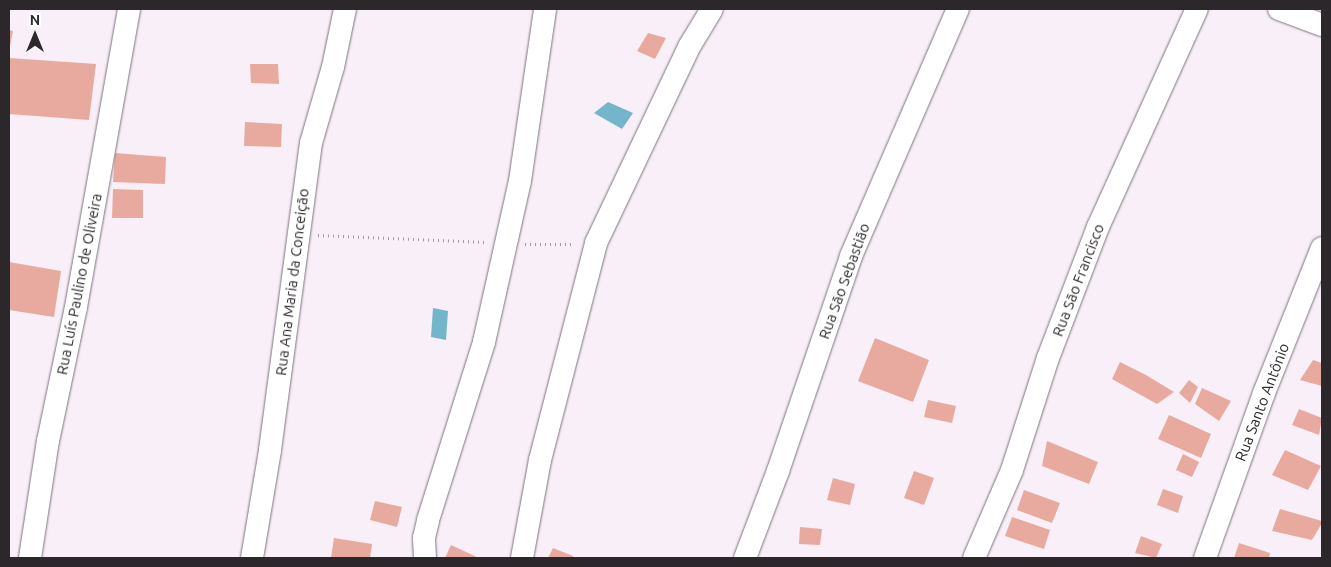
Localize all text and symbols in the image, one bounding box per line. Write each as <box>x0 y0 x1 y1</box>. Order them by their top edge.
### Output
north arrow <box>10 10 60 60</box>
text: N <box>30 12 40 28</box>
street label: Rua Ana Maria da Conceição <box>272 187 312 377</box>
street label: Rua Luís Paulino de Oliveira <box>53 192 105 376</box>
street label: Rua São Sebastião <box>815 221 873 341</box>
street label: Rua São Francisco <box>1048 221 1108 339</box>
street label: Rua Santo Antônio <box>1231 340 1293 464</box>

